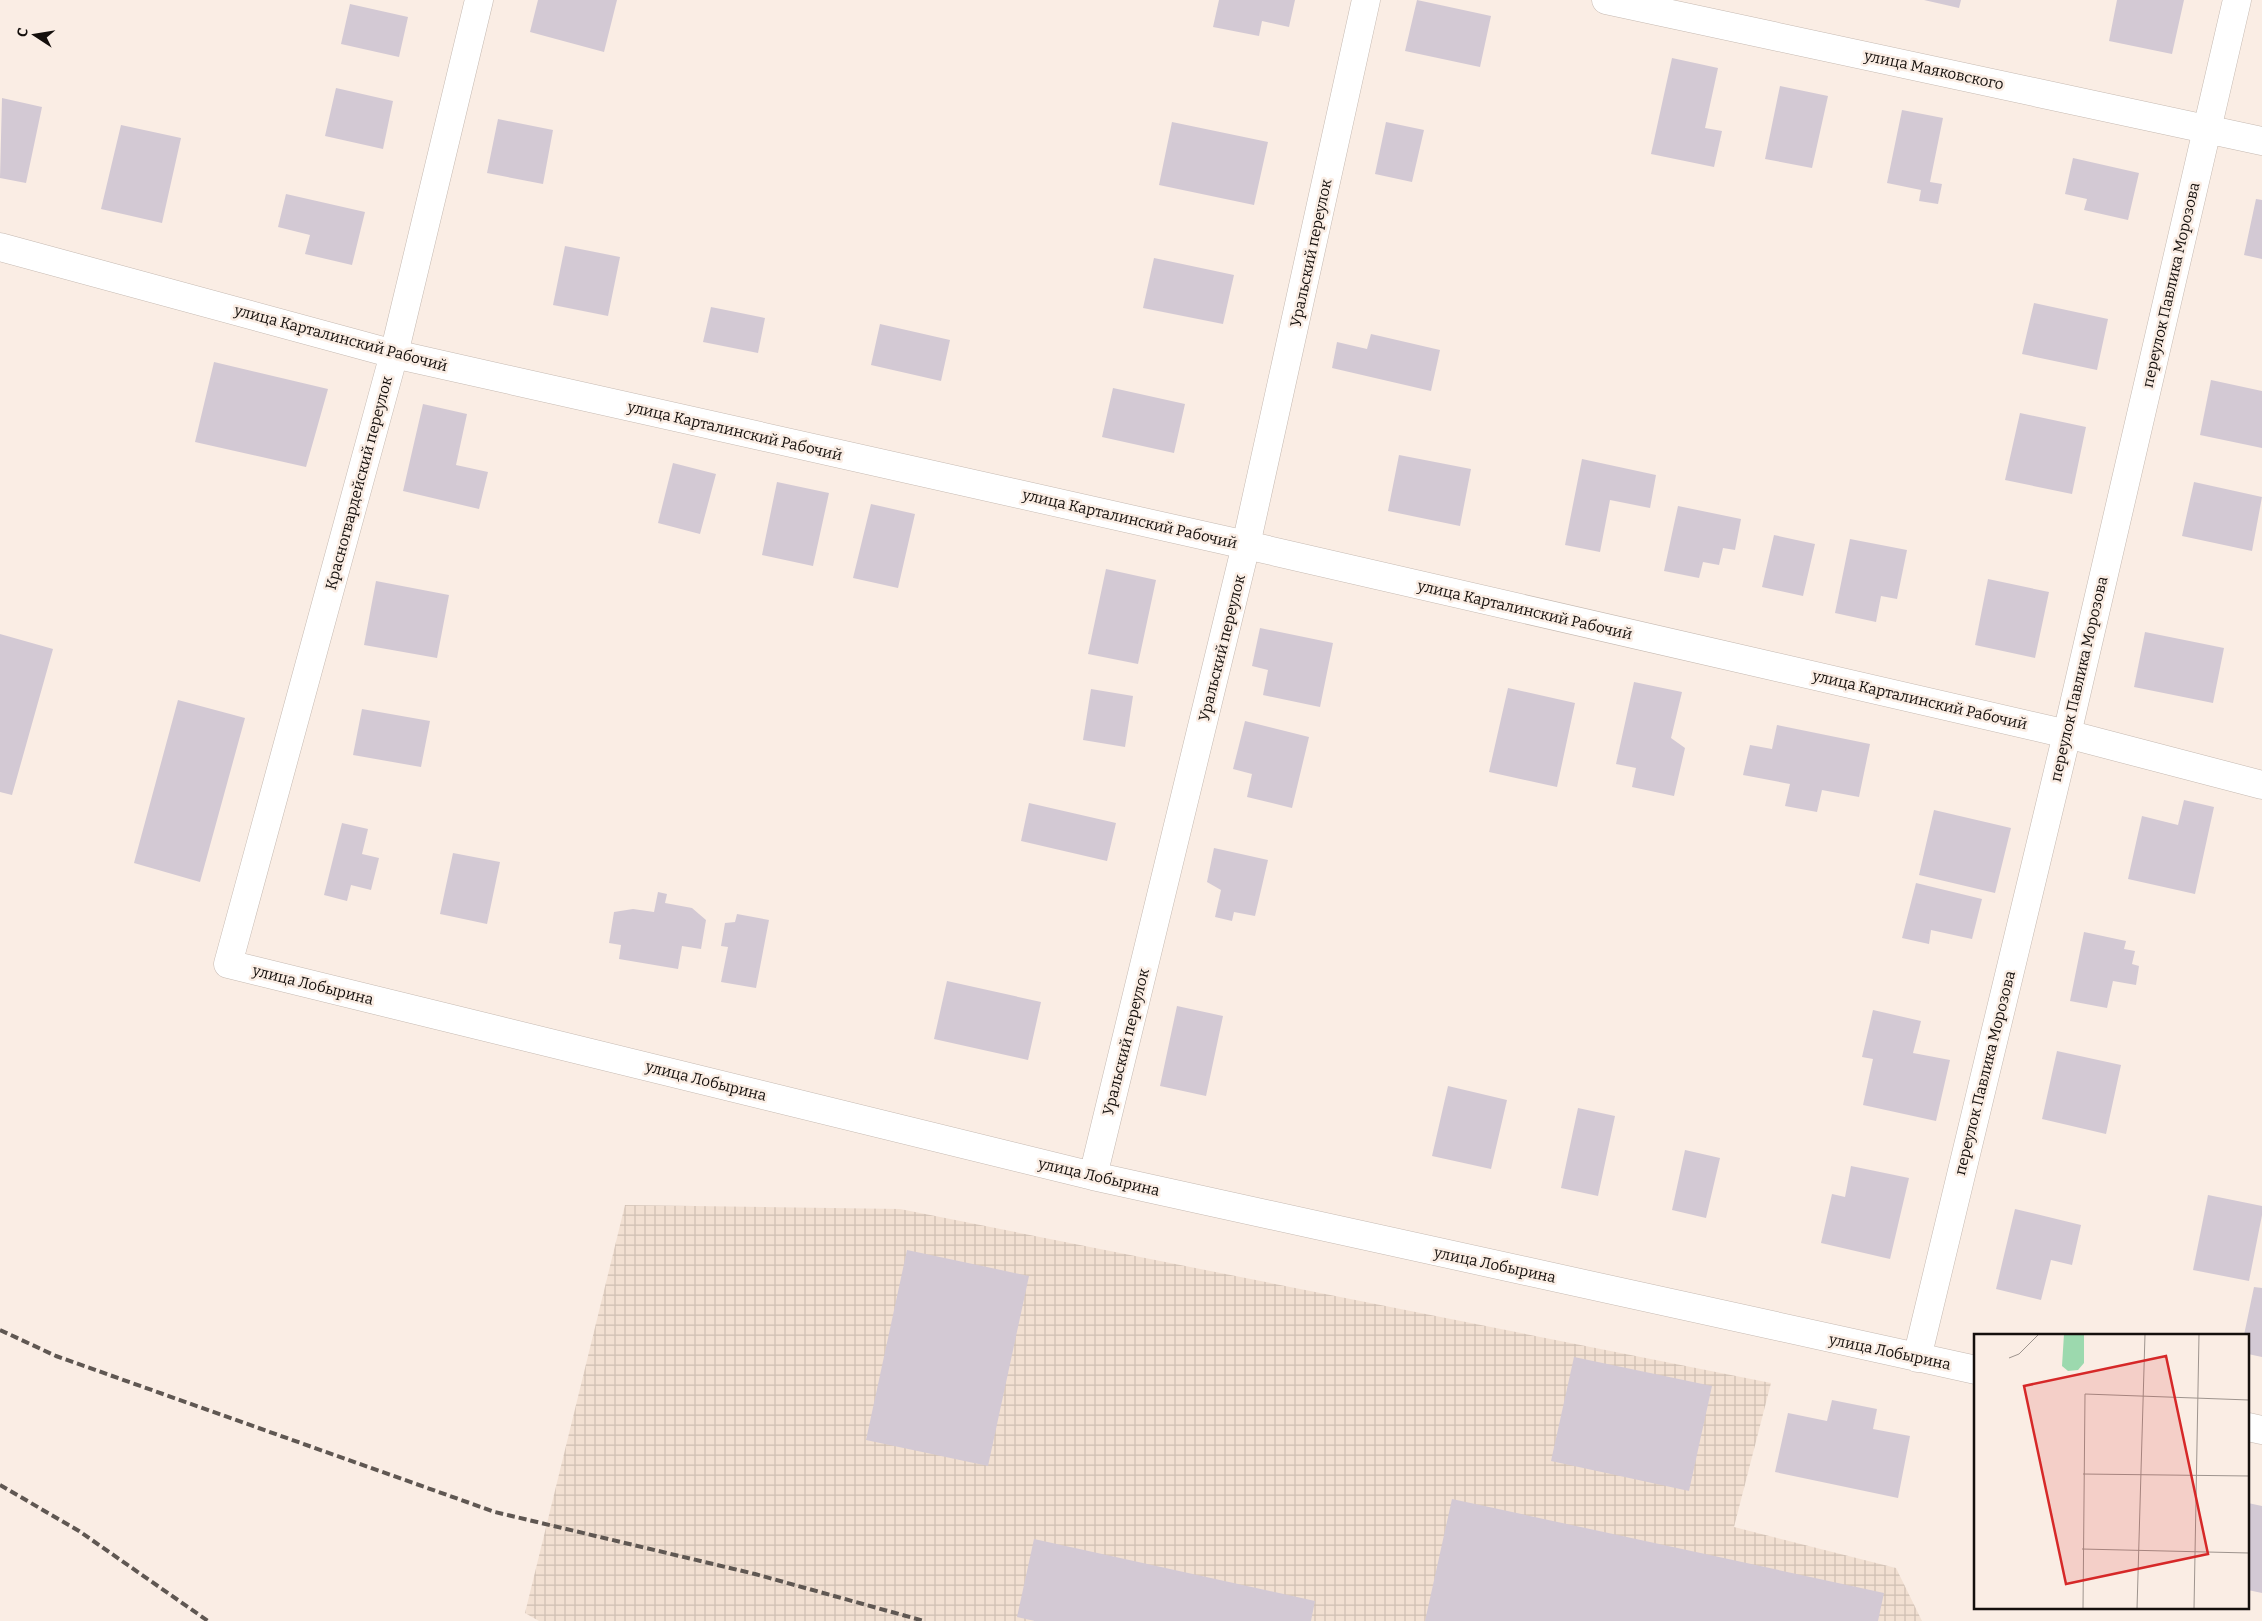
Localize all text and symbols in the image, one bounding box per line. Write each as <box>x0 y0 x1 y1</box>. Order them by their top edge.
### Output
north arrow <box>10 10 60 60</box>
text: С <box>14 26 32 39</box>
street label: улица Маяковского <box>1862 46 2005 94</box>
street label: Уральский переулок <box>1287 177 1336 329</box>
street label: переулок Павлика Морозова <box>2139 181 2203 389</box>
street label: улица Карталинский Рабочий <box>232 301 450 375</box>
street label: Красногвардейский переулок <box>322 374 396 592</box>
street label: улица Карталинский Рабочий <box>625 397 844 465</box>
street label: улица Карталинский Рабочий <box>1020 485 1239 553</box>
street label: Уральский переулок <box>1195 572 1249 723</box>
street label: переулок Павлика Морозова <box>2047 575 2111 783</box>
street label: улица Карталинский Рабочий <box>1415 576 1634 644</box>
street label: улица Карталинский Рабочий <box>1810 666 2029 734</box>
street label: улица Лобырина <box>250 961 375 1009</box>
street label: Уральский переулок <box>1099 966 1153 1117</box>
street label: переулок Павлика Морозова <box>1951 969 2019 1177</box>
street label: улица Лобырина <box>643 1057 768 1105</box>
street label: улица Лобырина <box>1036 1154 1161 1200</box>
street label: улица Лобырина <box>1432 1243 1557 1287</box>
street label: улица Лобырина <box>1827 1330 1952 1374</box>
inset map <box>1974 1334 2250 1608</box>

